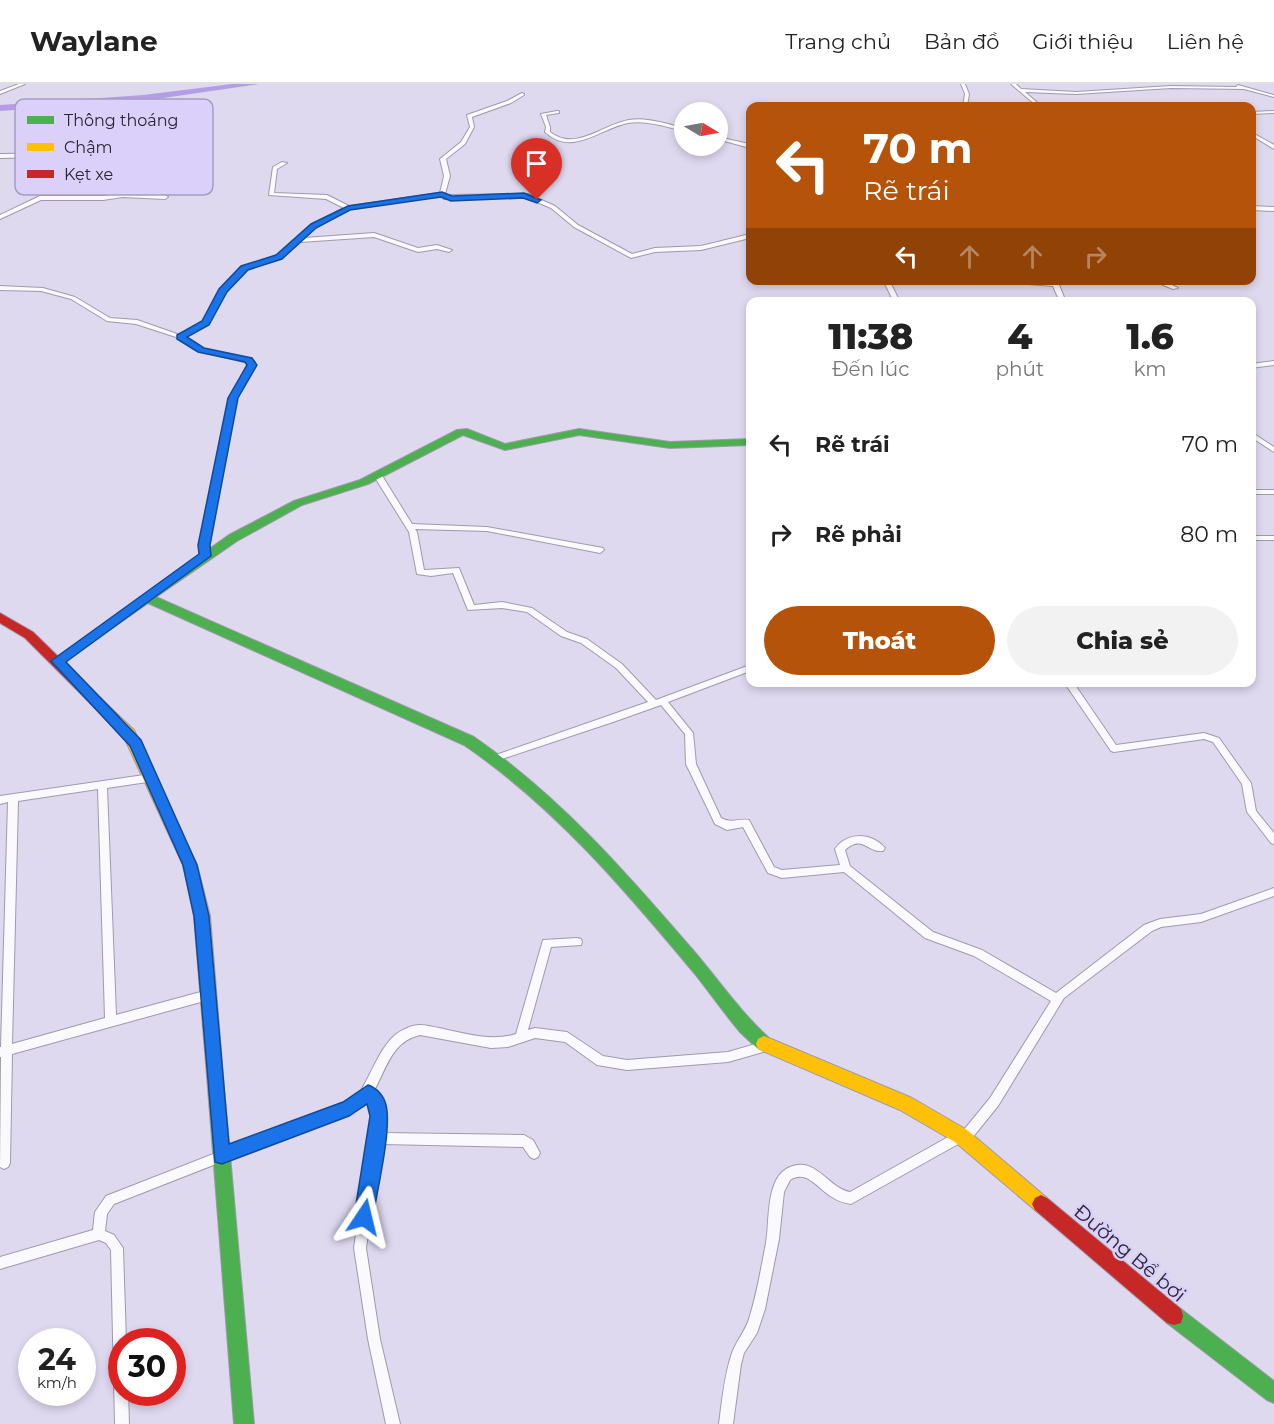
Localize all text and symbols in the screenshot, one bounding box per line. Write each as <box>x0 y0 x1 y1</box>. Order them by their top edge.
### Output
text: Waylane <box>30 24 158 58</box>
text: Trang chủ <box>785 29 891 54</box>
text: Bản đồ <box>924 29 999 54</box>
text: Giới thiệu <box>1032 29 1134 54</box>
text: Liên hệ <box>1167 29 1244 54</box>
legend <box>15 99 213 195</box>
north arrow <box>674 102 728 156</box>
map controls <box>674 102 728 156</box>
text: Thông thoáng <box>64 111 179 130</box>
text: 70 m <box>863 122 973 174</box>
icon: left <box>764 126 842 204</box>
text: Chậm <box>64 138 113 157</box>
pin <box>511 138 562 200</box>
icon: arrive <box>520 147 553 180</box>
text: Kẹt xe <box>64 165 113 184</box>
text: Rẽ trái <box>863 174 950 207</box>
icon: left <box>890 240 923 273</box>
icon: ahead <box>953 240 986 273</box>
icon: ahead <box>1016 240 1049 273</box>
icon: right <box>1079 240 1112 273</box>
text: 11:38 <box>828 314 913 358</box>
text: 4 <box>1007 314 1032 358</box>
text: 1.6 <box>1126 314 1174 358</box>
text: Đến lúc <box>832 357 909 381</box>
text: phút <box>995 357 1044 381</box>
text: km <box>1134 357 1167 381</box>
icon: left <box>764 428 797 461</box>
text: Rẽ trái <box>815 431 890 458</box>
text: 70 m <box>1182 431 1238 458</box>
icon: right <box>764 518 797 551</box>
text: Rẽ phải <box>815 521 902 548</box>
text: 80 m <box>1180 521 1238 548</box>
button: Thoát <box>764 606 995 675</box>
button: Chia sẻ <box>1007 606 1238 675</box>
position arrow <box>332 1185 396 1249</box>
street label: Đường Bể bơi <box>1069 1199 1191 1307</box>
speed limit sign: 30 <box>108 1328 186 1406</box>
text: 24 <box>38 1341 76 1378</box>
text: km/h <box>37 1373 77 1392</box>

